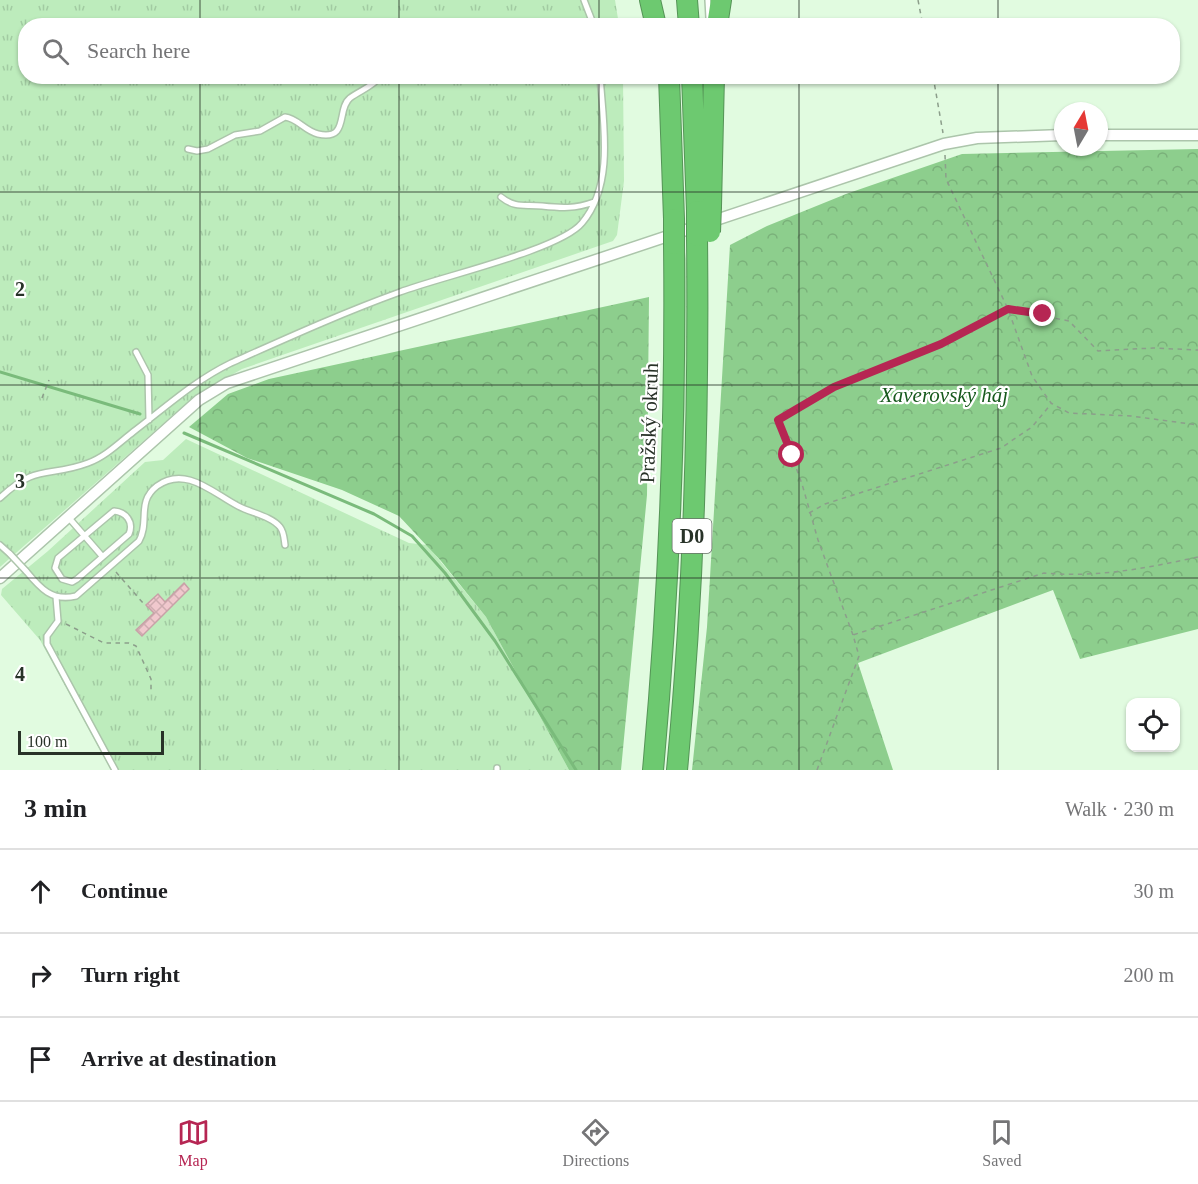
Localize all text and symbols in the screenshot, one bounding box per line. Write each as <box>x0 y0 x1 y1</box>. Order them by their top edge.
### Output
search box <box>18 18 1180 84</box>
icon: search <box>39 35 72 68</box>
text: Search here <box>87 38 190 63</box>
north arrow <box>1054 102 1108 156</box>
text: 2 <box>15 278 25 300</box>
route end <box>1029 300 1055 326</box>
street label: Pražský okruh <box>635 362 663 484</box>
park label: Xaverovský háj <box>879 383 1008 407</box>
route start <box>778 441 804 467</box>
text: 3 <box>15 470 25 492</box>
road number: D0 <box>672 519 712 553</box>
text: 4 <box>15 663 25 685</box>
map controls <box>1126 698 1180 752</box>
button: locate <box>1126 698 1180 752</box>
scale bar <box>18 728 164 756</box>
text: 100 m <box>27 733 67 750</box>
text: 3 min <box>24 794 87 823</box>
text: Walk · 230 m <box>1065 798 1174 820</box>
icon: ahead <box>24 875 57 908</box>
text: Continue <box>81 878 168 903</box>
text: 30 m <box>1133 880 1174 902</box>
icon: right <box>24 959 57 992</box>
text: Turn right <box>81 962 180 987</box>
text: 200 m <box>1123 964 1174 986</box>
icon: arrive <box>24 1043 57 1076</box>
text: Arrive at destination <box>81 1046 277 1071</box>
tab: Map <box>177 1116 210 1170</box>
tab: Directions <box>563 1116 629 1170</box>
tab: Saved <box>982 1116 1021 1170</box>

